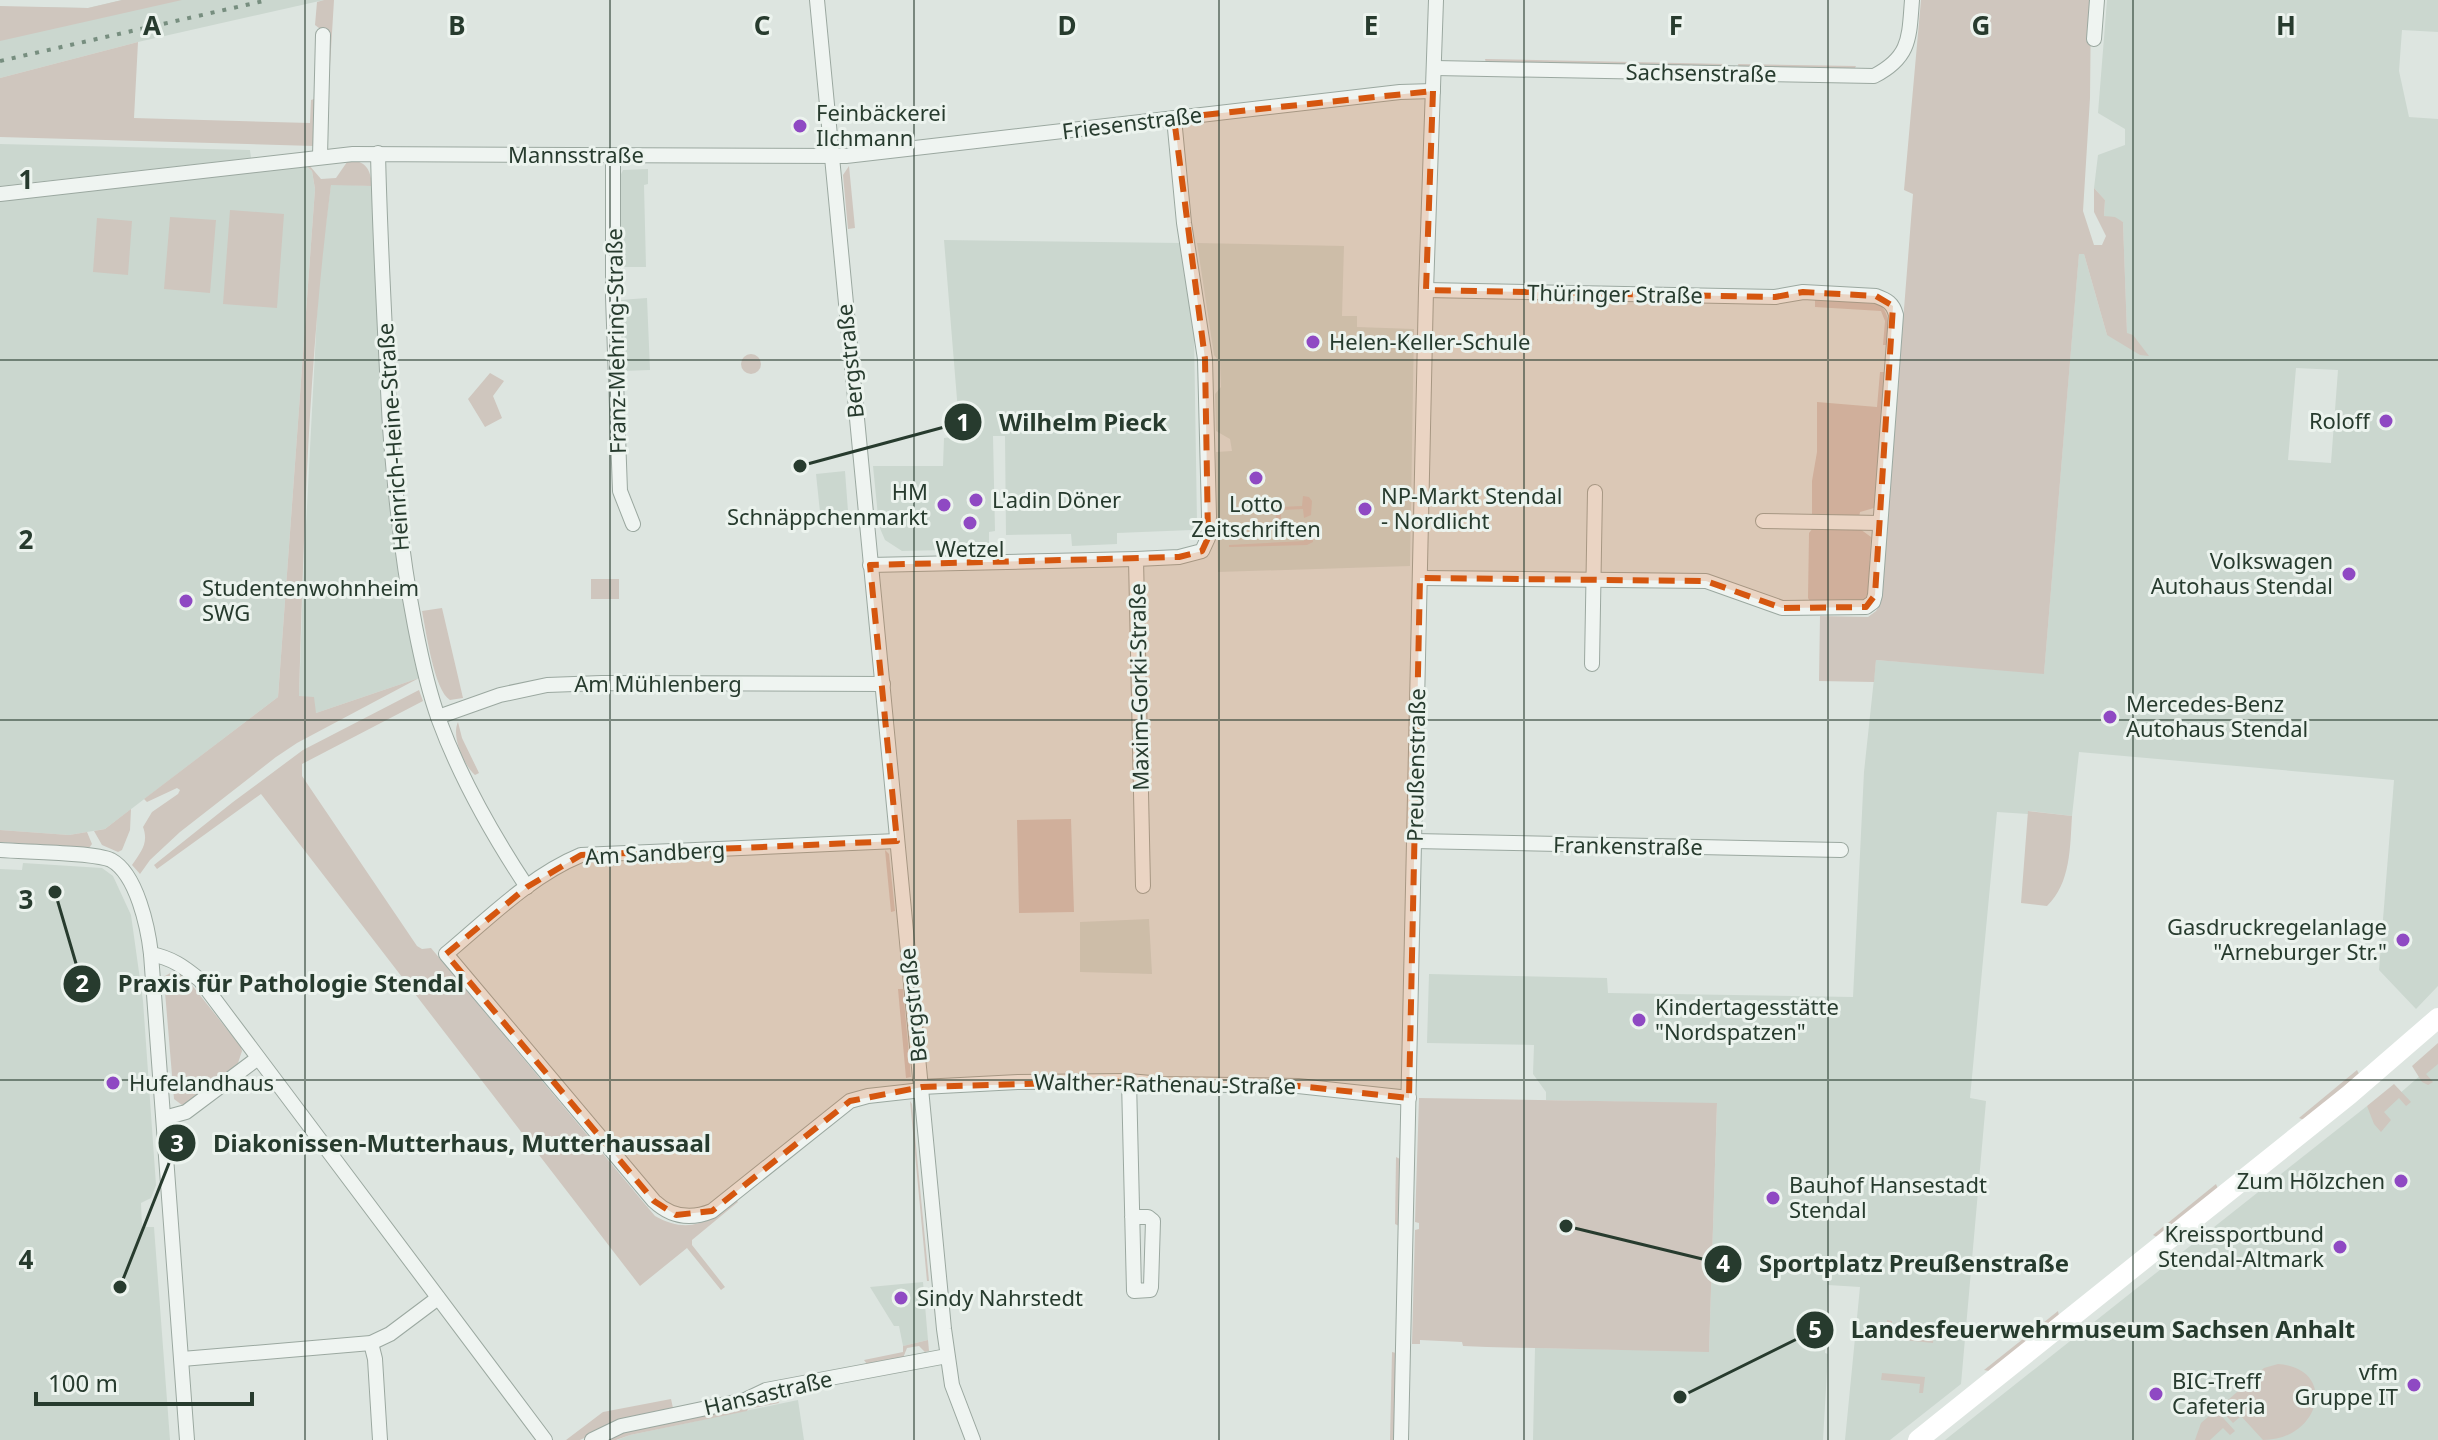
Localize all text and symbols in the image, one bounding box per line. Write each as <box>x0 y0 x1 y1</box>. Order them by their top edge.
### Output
text: A <box>143 7 161 43</box>
text: B <box>448 7 466 43</box>
text: C <box>754 7 770 43</box>
text: D <box>1057 7 1077 43</box>
text: E <box>1364 7 1378 43</box>
text: F <box>1669 7 1683 43</box>
text: G <box>1972 7 1990 43</box>
text: H <box>2276 7 2296 43</box>
street label: Sachsenstraße <box>1625 56 1777 88</box>
place label: Feinbäckerei Ilchmann <box>816 97 946 152</box>
street label: Friesenstraße <box>1060 99 1204 145</box>
marker: Feinbäckerei Ilchmann <box>791 117 809 135</box>
street label: Mannsstraße <box>508 139 644 169</box>
text: 1 <box>19 161 33 197</box>
street label: Franz-Mehring-Straße <box>598 228 632 454</box>
street label: Thüringer Straße <box>1527 276 1703 310</box>
street label: Bergstraße <box>828 302 870 420</box>
street label: Heinrich-Heine-Straße <box>369 322 415 552</box>
place label: Helen-Keller-Schule <box>1329 326 1530 356</box>
marker: Helen-Keller-Schule <box>1304 333 1322 351</box>
callout: Wilhelm Pieck <box>943 398 1182 446</box>
text: 1 <box>956 405 970 438</box>
text: Wilhelm Pieck <box>999 405 1167 438</box>
place label: Roloff <box>2309 405 2372 435</box>
marker: Roloff <box>2377 412 2395 430</box>
marker: Lotto Zeitschriften <box>1247 469 1265 487</box>
place label: HM Schnäppchenmarkt <box>727 476 928 531</box>
place label: NP-Markt Stendal - Nordlicht <box>1381 480 1562 535</box>
place label: L'adin Döner <box>992 484 1121 514</box>
place label: Lotto Zeitschriften <box>1191 488 1321 543</box>
marker: L'adin Döner <box>967 491 985 509</box>
marker: HM Schnäppchenmarkt <box>935 496 953 514</box>
marker: NP-Markt Stendal - Nordlicht <box>1356 500 1374 518</box>
marker: Wetzel <box>961 514 979 532</box>
text: 2 <box>19 521 34 557</box>
place label: Wetzel <box>936 533 1004 563</box>
place label: Volkswagen Autohaus Stendal <box>2151 545 2333 600</box>
marker: Volkswagen Autohaus Stendal <box>2340 565 2358 583</box>
place label: Studentenwohnheim SWG <box>202 572 419 627</box>
street label: Maxim-Gorki-Straße <box>1121 583 1155 791</box>
marker: Studentenwohnheim SWG <box>177 592 195 610</box>
street label: Am Mühlenberg <box>574 668 742 698</box>
street label: Preußenstraße <box>1399 688 1431 842</box>
place label: Mercedes-Benz Autohaus Stendal <box>2126 688 2308 743</box>
marker: Mercedes-Benz Autohaus Stendal <box>2101 708 2119 726</box>
street label: Frankenstraße <box>1553 829 1703 861</box>
street label: Am Sandberg <box>584 833 726 871</box>
text: 3 <box>19 881 33 917</box>
place label: Gasdruckregelanlage "Arneburger Str." <box>2167 911 2387 966</box>
marker: Gasdruckregelanlage "Arneburger Str." <box>2394 931 2412 949</box>
street label: Bergstraße <box>891 946 933 1064</box>
callout: Praxis für Pathologie Stendal <box>62 960 480 1008</box>
text: 2 <box>75 966 89 999</box>
text: Praxis für Pathologie Stendal <box>118 966 464 999</box>
place label: Kindertagesstätte "Nordspatzen" <box>1655 991 1839 1046</box>
marker: Kindertagesstätte "Nordspatzen" <box>1630 1011 1648 1029</box>
street label: Walther-Rathenau-Straße <box>1034 1066 1296 1100</box>
place label: Hufelandhaus <box>129 1067 274 1097</box>
marker: Hufelandhaus <box>104 1074 122 1092</box>
callout: Diakonissen-Mutterhaus, Mutterhaussaal <box>157 1119 727 1167</box>
text: 3 <box>170 1126 184 1159</box>
text: Diakonissen-Mutterhaus, Mutterhaussaal <box>213 1126 711 1159</box>
place label: Zum Hõlzchen <box>2237 1165 2385 1195</box>
place label: Bauhof Hansestadt Stendal <box>1789 1169 1987 1224</box>
marker: Zum Hõlzchen <box>2392 1172 2410 1190</box>
marker: Bauhof Hansestadt Stendal <box>1764 1189 1782 1207</box>
place label: Kreissportbund Stendal-Altmark <box>2158 1218 2324 1273</box>
marker: Kreissportbund Stendal-Altmark <box>2331 1238 2349 1256</box>
callout: Sportplatz Preußenstraße <box>1703 1240 2085 1288</box>
text: 4 <box>19 1241 34 1277</box>
text: 4 <box>1716 1246 1730 1279</box>
text: Sportplatz Preußenstraße <box>1759 1246 2069 1279</box>
place label: Sindy Nahrstedt <box>917 1282 1083 1312</box>
marker: Sindy Nahrstedt <box>892 1289 910 1307</box>
callout: Landesfeuerwehrmuseum Sachsen Anhalt <box>1795 1306 2372 1354</box>
text: 5 <box>1808 1312 1822 1345</box>
text: Landesfeuerwehrmuseum Sachsen Anhalt <box>1851 1312 2355 1345</box>
scale bar <box>36 1356 252 1406</box>
place label: vfm Gruppe IT <box>2294 1356 2398 1411</box>
street label: Hansastraße <box>701 1363 835 1421</box>
place label: BIC-Treff Cafeteria <box>2172 1365 2266 1420</box>
text: 100 m <box>48 1366 118 1399</box>
marker: vfm Gruppe IT <box>2405 1376 2423 1394</box>
marker: BIC-Treff Cafeteria <box>2147 1385 2165 1403</box>

